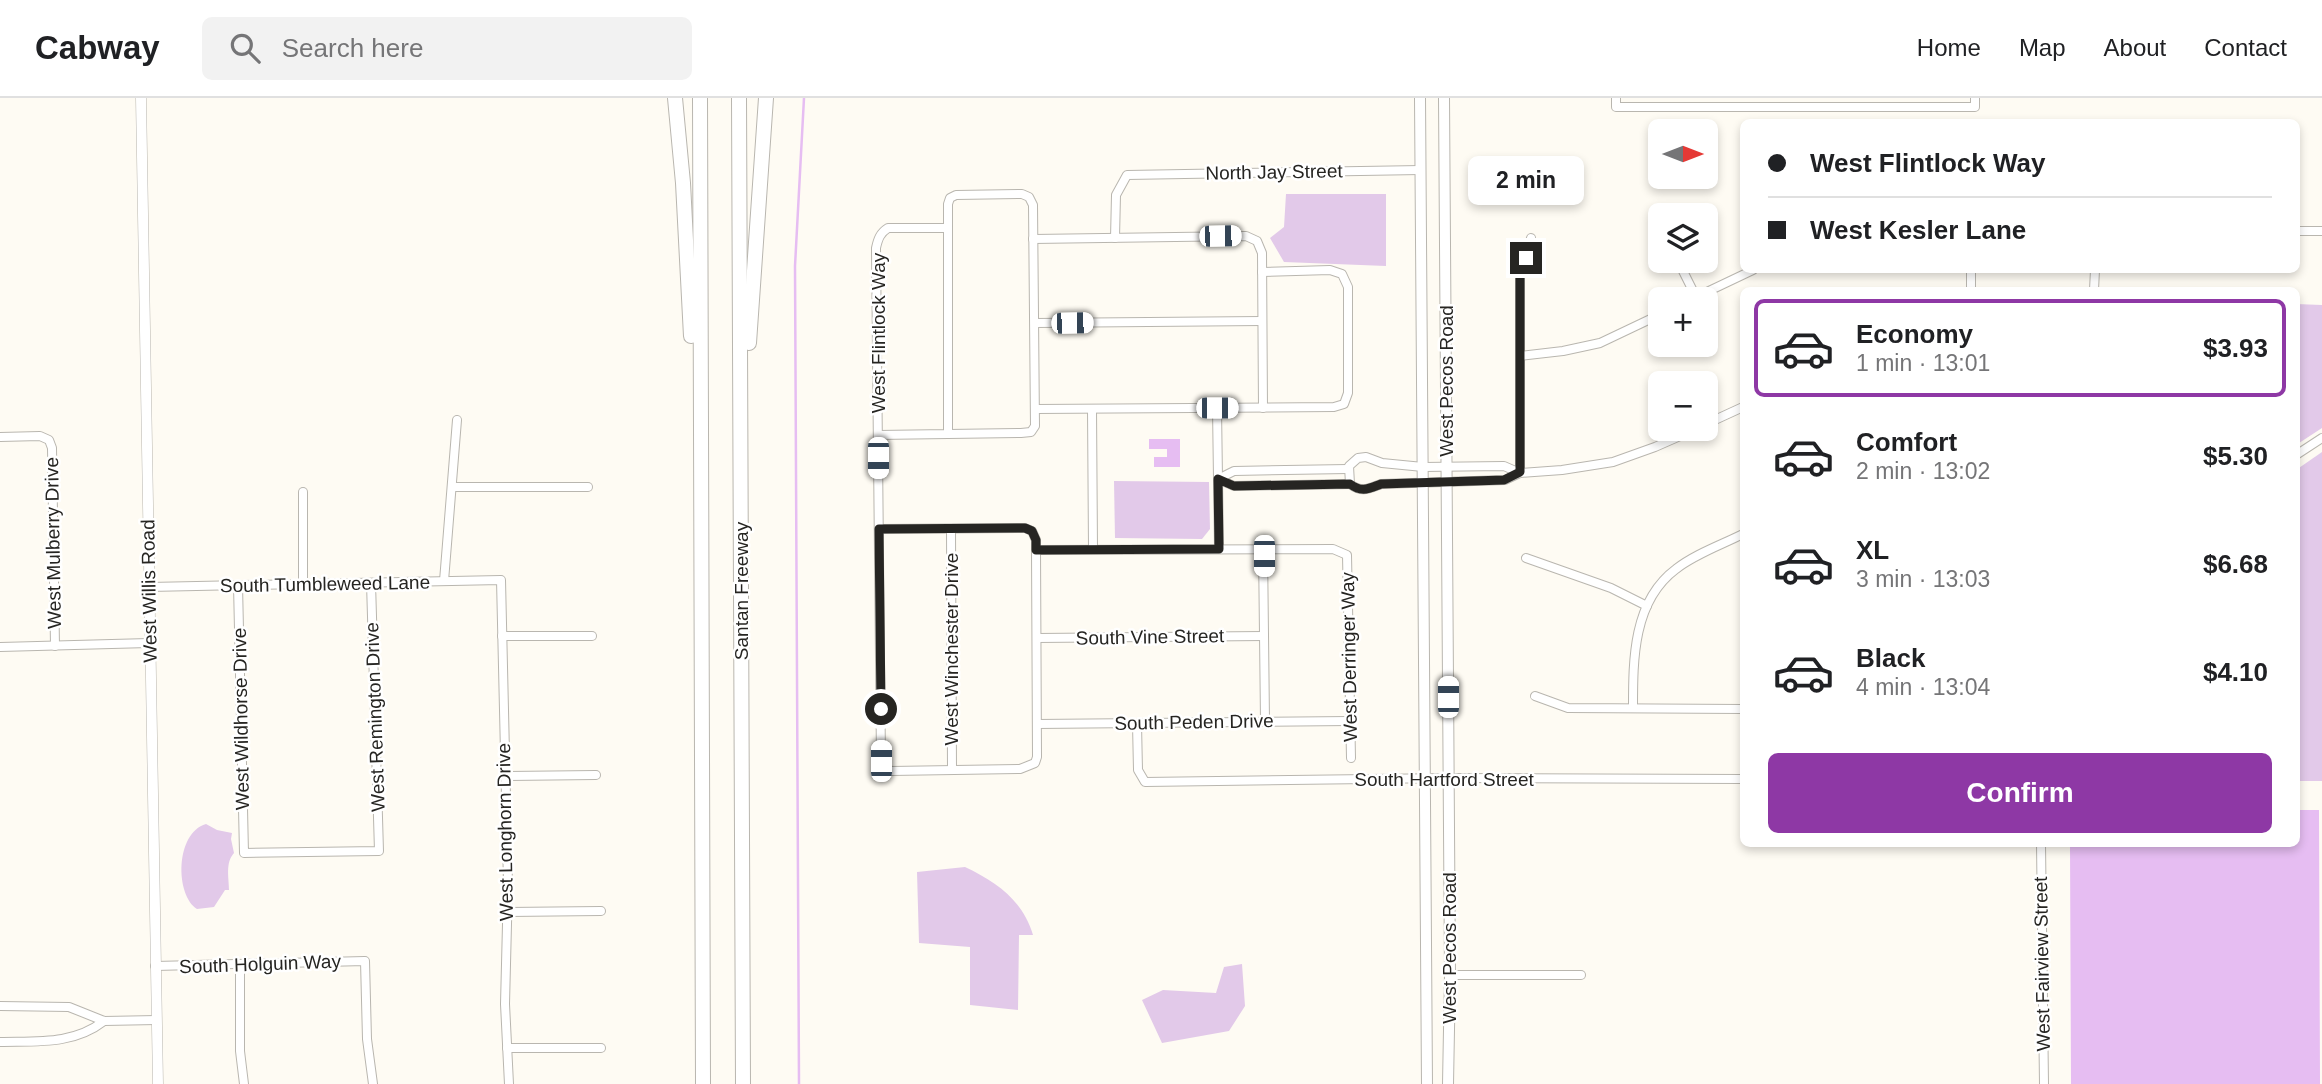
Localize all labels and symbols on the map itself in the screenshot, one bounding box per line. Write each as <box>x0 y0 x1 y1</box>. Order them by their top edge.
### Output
north arrow <box>1648 119 1718 189</box>
callout: 2 min <box>1468 156 1584 206</box>
street label: North Jay Street <box>1205 160 1344 184</box>
car <box>1199 225 1242 247</box>
route end <box>1510 242 1542 274</box>
street label: West Flintlock Way <box>868 252 889 413</box>
street label: West Pecos Road <box>1436 305 1457 457</box>
car <box>1051 312 1094 334</box>
car <box>1197 398 1239 419</box>
car <box>868 437 889 479</box>
street label: West Mulberry Drive <box>41 457 65 629</box>
street label: West Willis Road <box>137 519 161 663</box>
street label: Santan Freeway <box>731 521 752 660</box>
car <box>1254 535 1275 577</box>
street label: West Winchester Drive <box>941 553 962 745</box>
street label: West Derringer Way <box>1337 571 1361 742</box>
street label: South Tumbleweed Lane <box>220 572 430 596</box>
street label: West Remington Drive <box>361 622 389 812</box>
street label: South Vine Street <box>1076 625 1225 649</box>
street label: West Wildhorse Drive <box>229 628 253 810</box>
car <box>1438 676 1459 718</box>
route start <box>865 693 897 725</box>
street label: South Peden Drive <box>1114 710 1274 734</box>
car <box>871 740 892 782</box>
street label: West Longhorn Drive <box>493 743 517 921</box>
street label: South Hartford Street <box>1354 769 1534 790</box>
street label: West Pecos Road <box>1439 872 1460 1024</box>
street label: West Fairview Street <box>2030 876 2054 1052</box>
street label: South Holguin Way <box>179 951 342 977</box>

